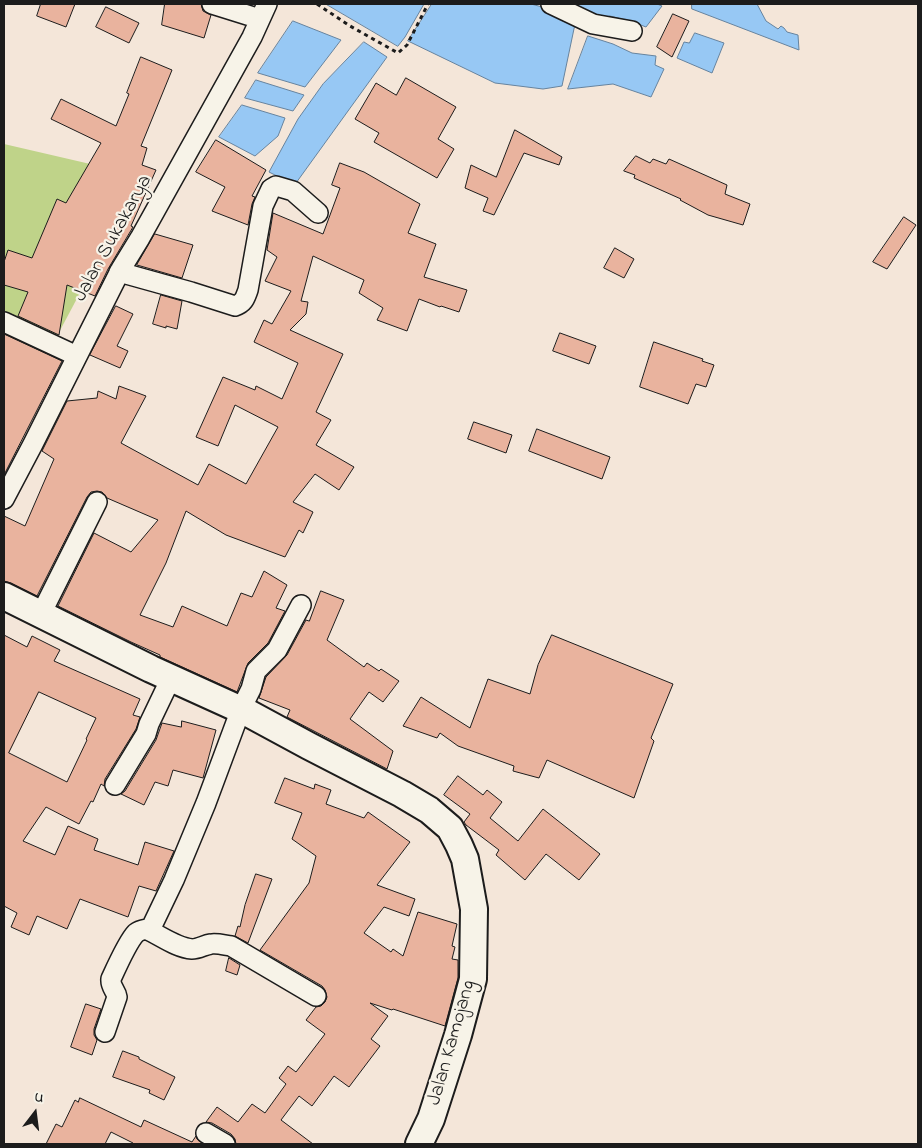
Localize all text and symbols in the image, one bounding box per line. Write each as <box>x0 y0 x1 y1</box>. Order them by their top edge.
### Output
street label: Jalan Sukakarya <box>69 172 159 306</box>
street label: Jalan Kamojang <box>424 978 482 1108</box>
text: U <box>32 1087 46 1109</box>
north arrow <box>10 1088 60 1138</box>

